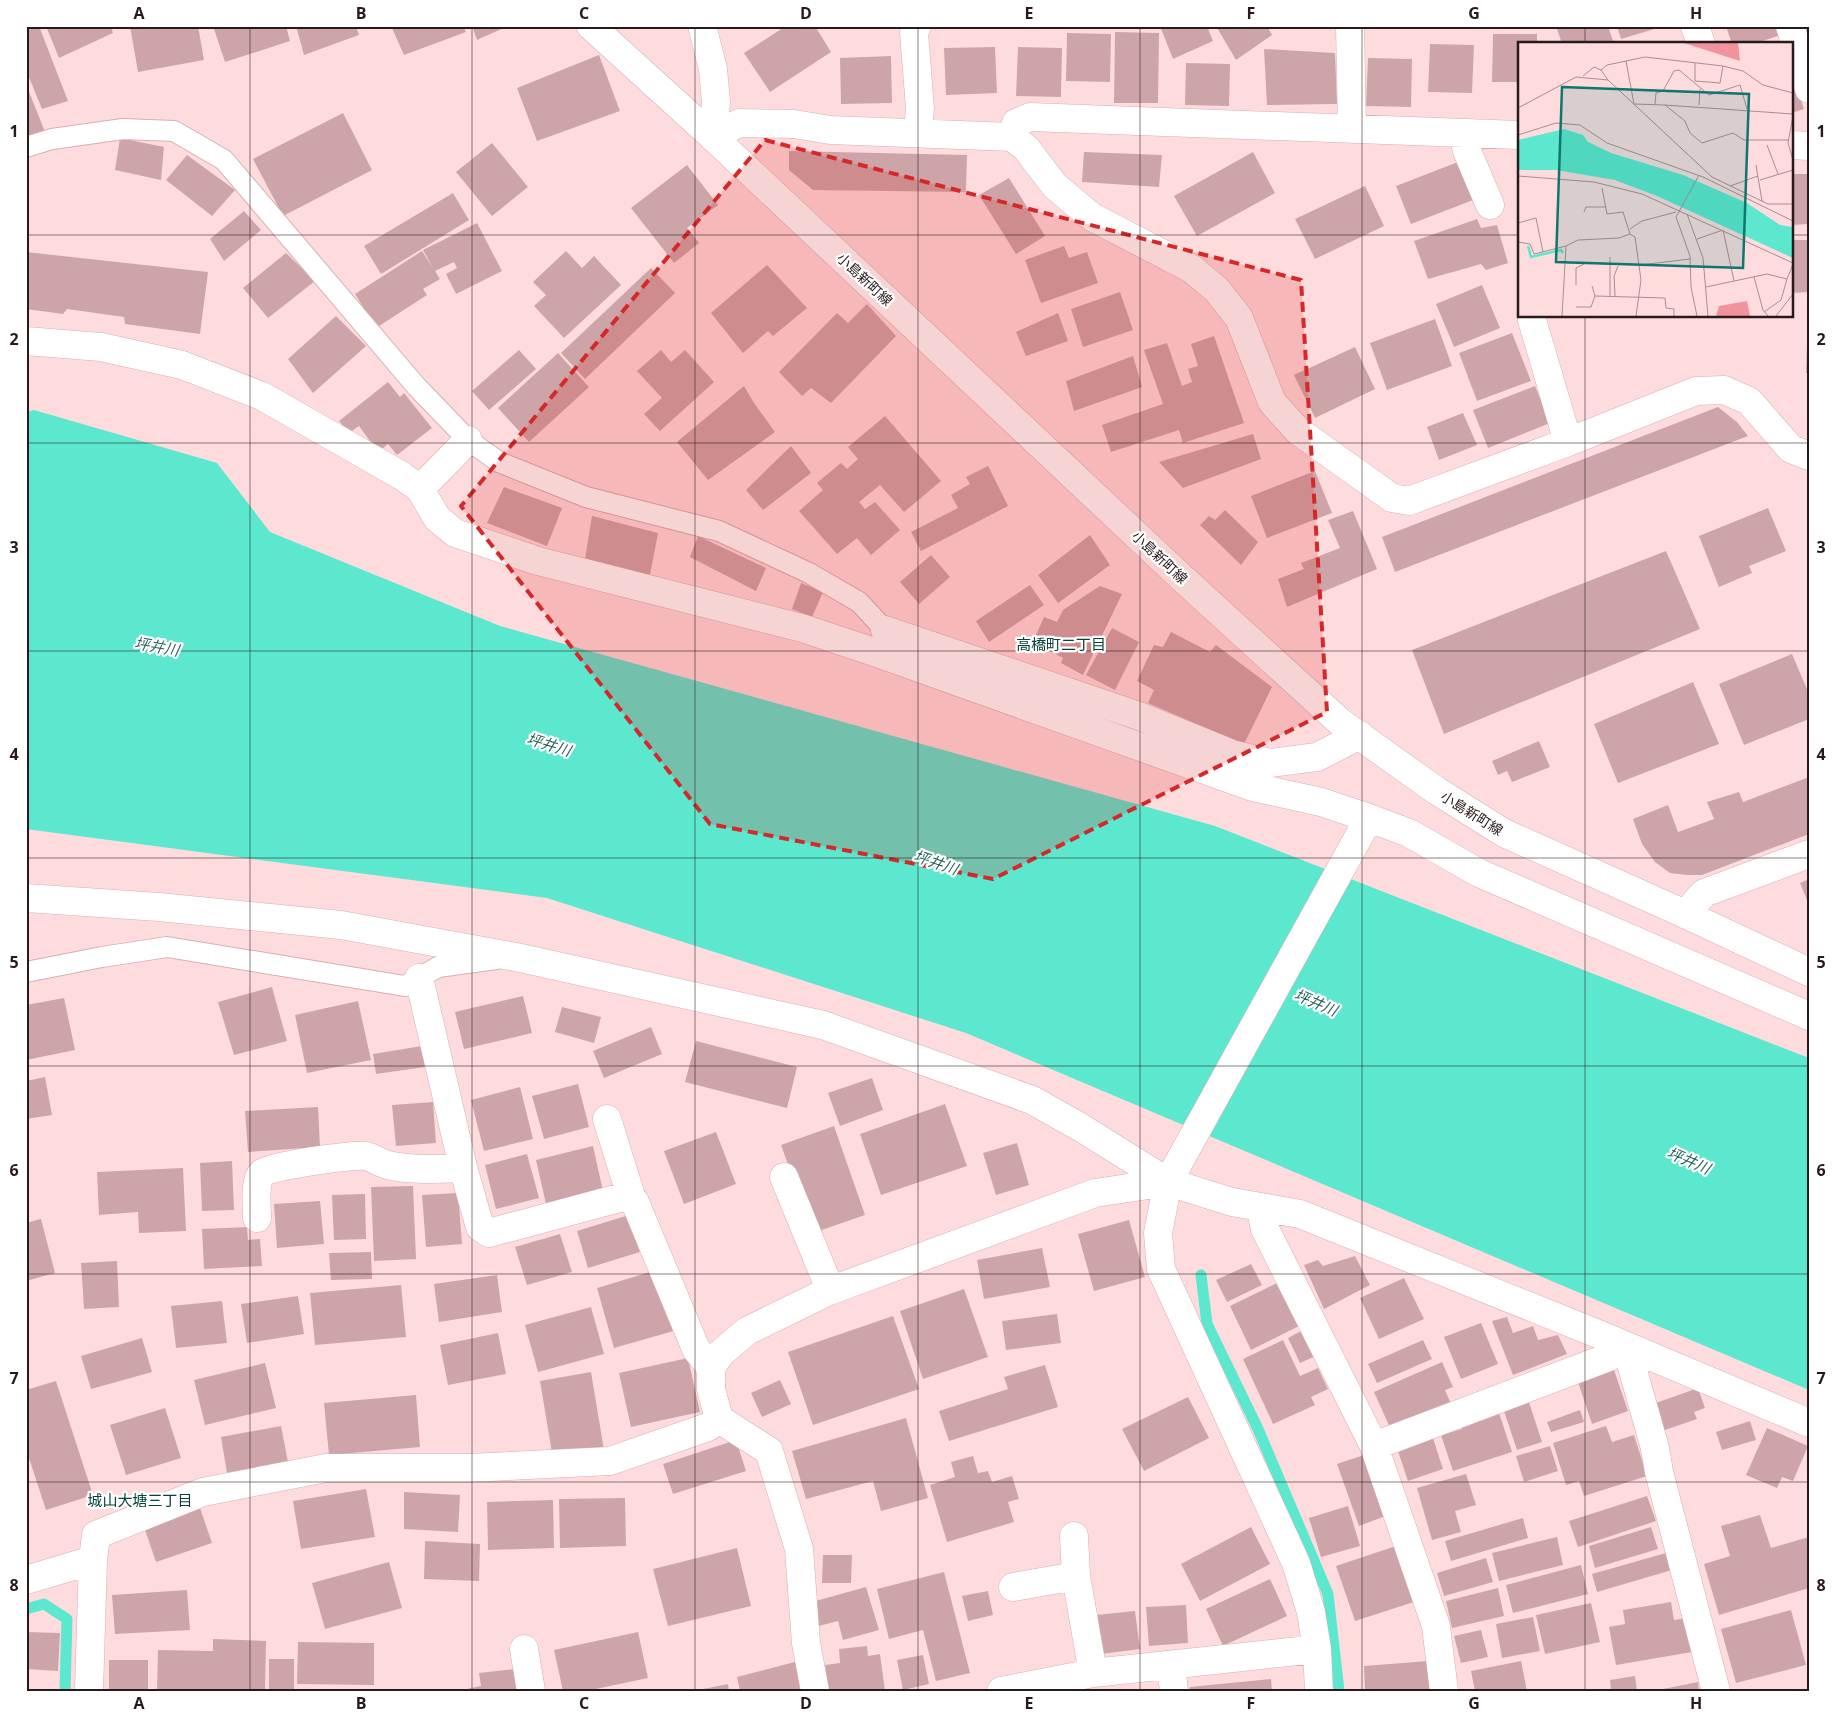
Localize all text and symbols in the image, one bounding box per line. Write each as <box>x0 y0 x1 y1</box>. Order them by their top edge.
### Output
text: A <box>133 2 145 24</box>
text: B <box>356 2 366 24</box>
text: C <box>579 2 589 24</box>
text: D <box>800 2 812 24</box>
text: E <box>1025 2 1034 24</box>
text: F <box>1247 2 1255 24</box>
text: G <box>1468 2 1480 24</box>
text: H <box>1690 2 1702 24</box>
inset map <box>1518 42 1792 318</box>
text: 1 <box>9 120 19 142</box>
text: 1 <box>1816 120 1826 142</box>
street label: 小島新町線 <box>833 248 897 310</box>
text: 2 <box>9 328 19 350</box>
text: 2 <box>1816 328 1826 350</box>
street label: 小島新町線 <box>1128 526 1192 588</box>
text: 3 <box>9 536 19 558</box>
text: 3 <box>1816 536 1826 558</box>
water label: 坪井川 <box>133 632 183 660</box>
district label: 高橋町二丁目 <box>1016 634 1106 654</box>
water label: 坪井川 <box>525 728 575 761</box>
text: 4 <box>9 743 19 765</box>
text: 4 <box>1816 743 1826 765</box>
street label: 小島新町線 <box>1437 786 1507 840</box>
water label: 坪井川 <box>911 845 962 879</box>
text: 5 <box>9 951 19 973</box>
text: 5 <box>1816 951 1826 973</box>
water label: 坪井川 <box>1291 984 1342 1021</box>
water label: 坪井川 <box>1664 1142 1715 1179</box>
text: 6 <box>9 1159 19 1181</box>
text: 6 <box>1816 1159 1826 1181</box>
text: 7 <box>9 1367 19 1389</box>
text: 7 <box>1816 1367 1826 1389</box>
district label: 城山大塘三丁目 <box>87 1490 193 1510</box>
text: 8 <box>9 1574 19 1596</box>
text: 8 <box>1816 1574 1826 1596</box>
text: A <box>133 1692 145 1714</box>
text: B <box>356 1692 366 1714</box>
text: C <box>579 1692 589 1714</box>
text: D <box>800 1692 812 1714</box>
text: E <box>1025 1692 1034 1714</box>
text: F <box>1247 1692 1255 1714</box>
text: G <box>1468 1692 1480 1714</box>
text: H <box>1690 1692 1702 1714</box>

